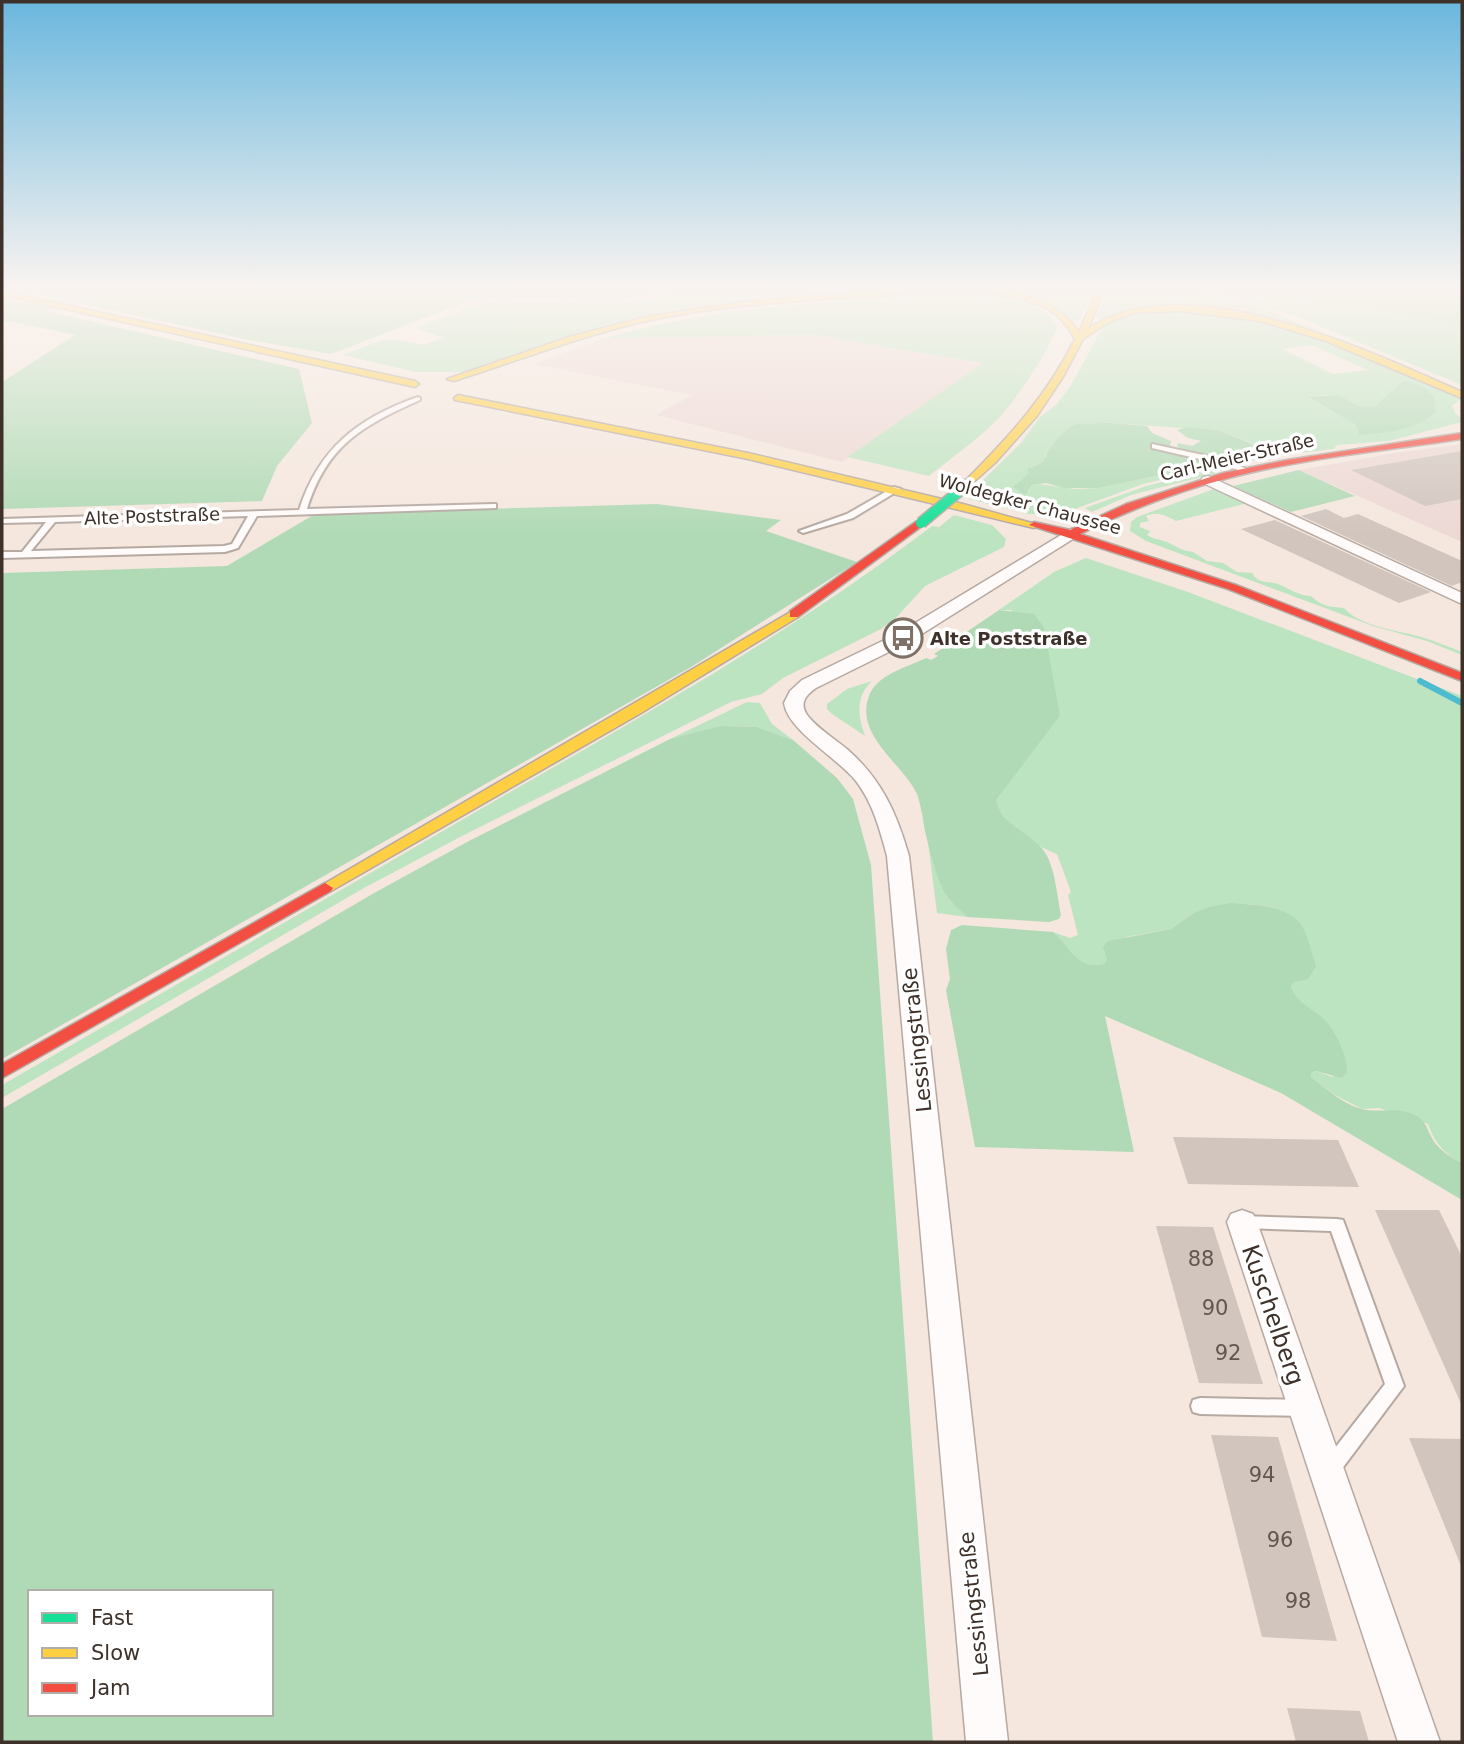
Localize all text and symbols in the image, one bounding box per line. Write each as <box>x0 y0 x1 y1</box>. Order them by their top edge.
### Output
street label: Carl-Meier-Straße <box>1158 429 1316 485</box>
street label: Woldegker Chaussee <box>936 470 1124 538</box>
street label: Alte Poststraße <box>84 503 220 529</box>
bus stop icon: Alte Poststraße <box>882 617 924 659</box>
place label: Alte Poststraße <box>930 628 1088 649</box>
street label: Lessingstraße <box>897 966 937 1114</box>
street label: Kuschelberg <box>1236 1241 1310 1389</box>
house number: 88 <box>1188 1247 1214 1271</box>
house number: 90 <box>1202 1296 1228 1320</box>
house number: 92 <box>1215 1341 1241 1365</box>
house number: 94 <box>1249 1463 1275 1487</box>
house number: 96 <box>1267 1528 1293 1552</box>
street label: Lessingstraße <box>954 1530 994 1678</box>
house number: 98 <box>1285 1589 1311 1613</box>
legend <box>28 1590 273 1716</box>
text: Fast <box>91 1606 133 1630</box>
text: Slow <box>91 1641 140 1665</box>
text: Jam <box>89 1676 131 1700</box>

